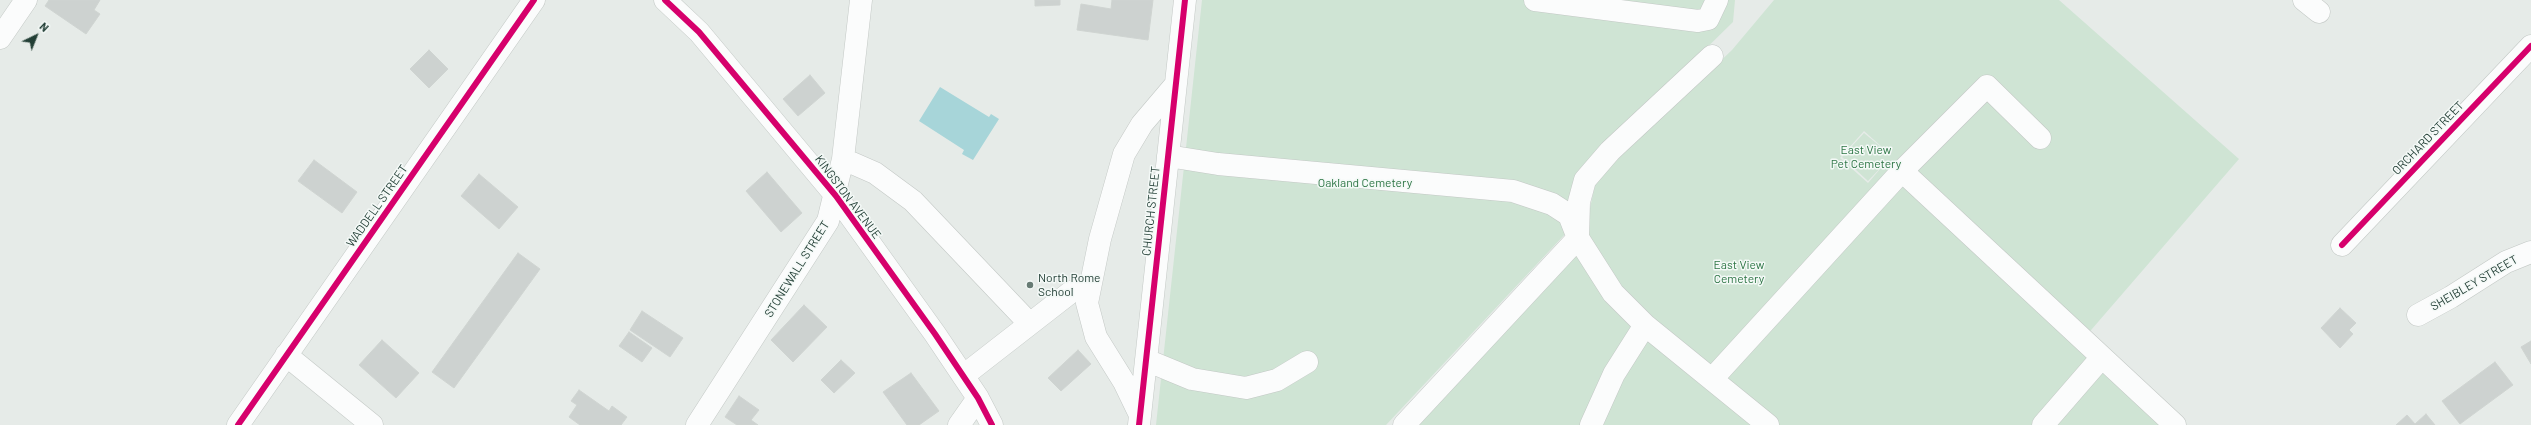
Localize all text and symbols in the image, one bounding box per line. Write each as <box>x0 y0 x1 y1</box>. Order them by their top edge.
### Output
north arrow <box>16 16 56 56</box>
text: N <box>37 20 52 34</box>
street label: ORCHARD STREET <box>2389 98 2467 178</box>
park label: East View Pet Cemetery <box>1831 143 1901 171</box>
street label: KINGSTON AVENUE <box>812 152 884 242</box>
street label: WADDELL STREET <box>343 162 411 250</box>
street label: CHURCH STREET <box>1139 165 1163 257</box>
park label: Oakland Cemetery <box>1318 176 1412 190</box>
street label: STONEWALL STREET <box>762 218 832 320</box>
street label: SHEIBLEY STREET <box>2428 252 2520 314</box>
park label: East View Cemetery <box>1714 258 1764 286</box>
place label: North Rome School <box>1038 271 1101 299</box>
marker: North Rome School <box>1025 280 1035 290</box>

